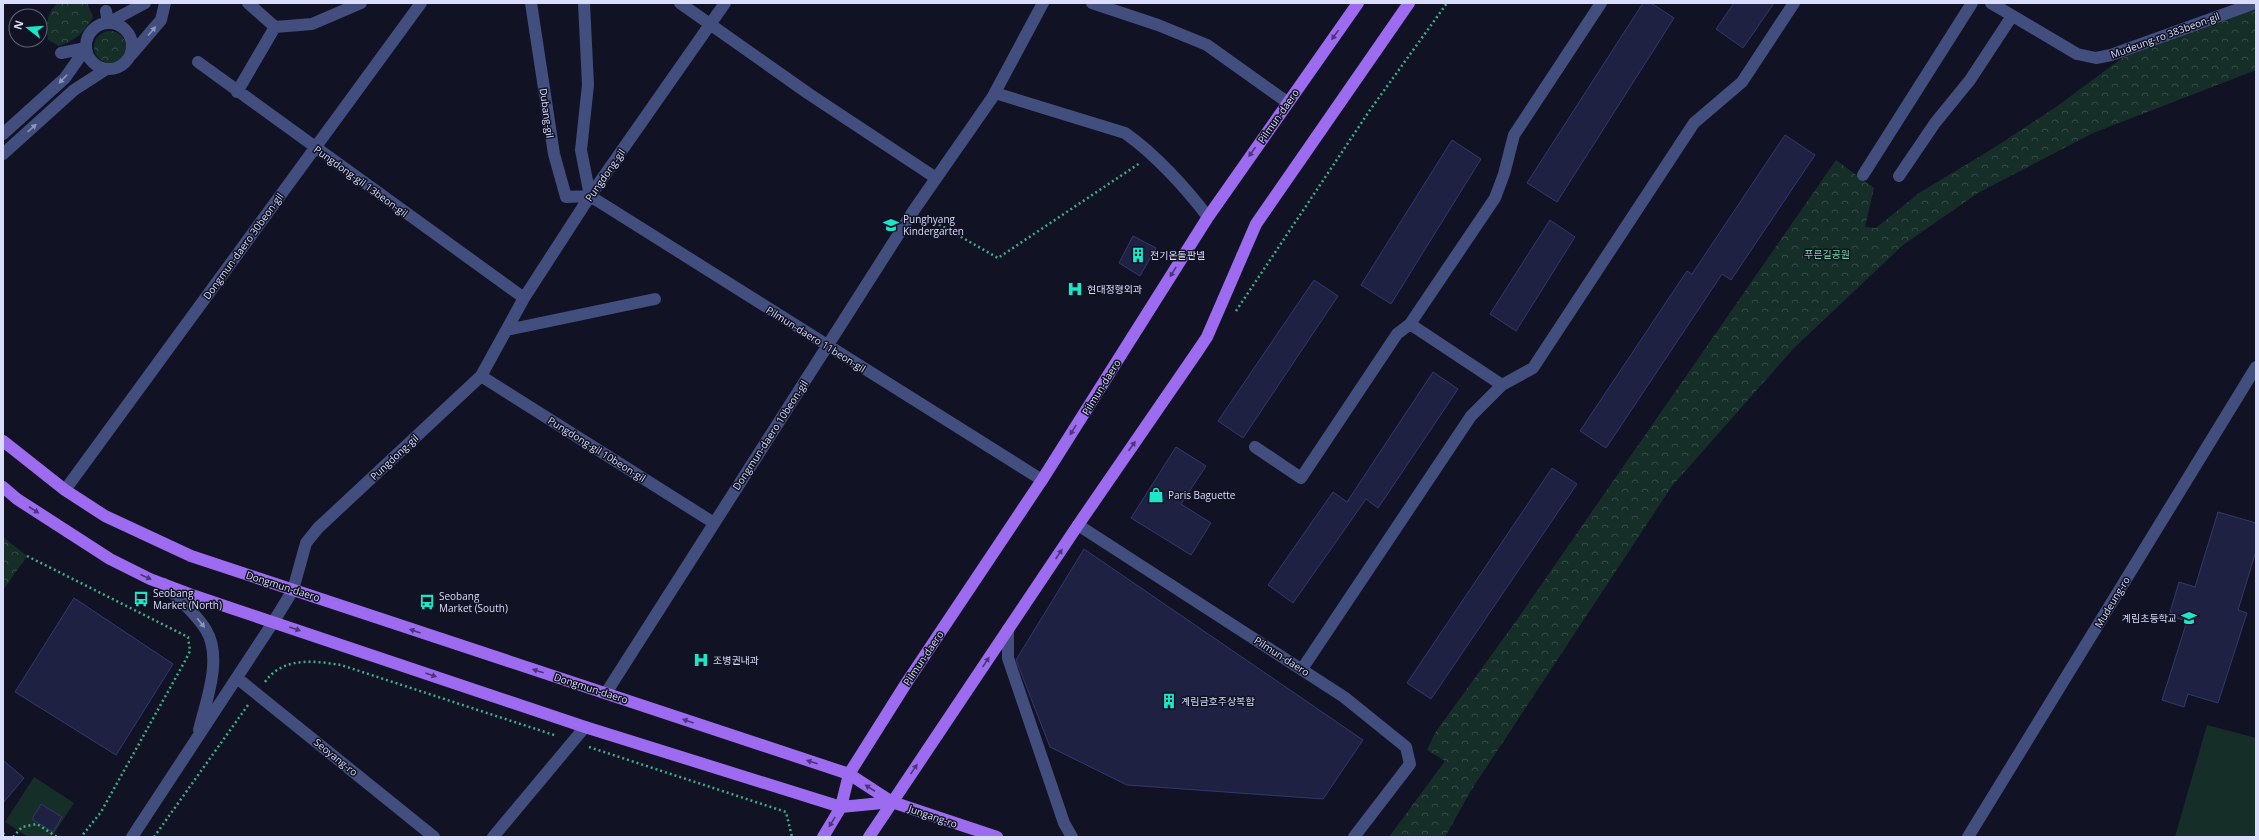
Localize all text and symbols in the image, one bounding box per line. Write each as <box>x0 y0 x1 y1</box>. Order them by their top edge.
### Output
north arrow <box>8 8 48 48</box>
street label: Mudeung-ro 383beon-gil <box>2108 9 2222 61</box>
text: N <box>9 18 26 31</box>
one-way arrow <box>147 25 156 36</box>
one-way arrow <box>1331 29 1339 40</box>
one-way arrow <box>58 74 68 84</box>
street label: Pilmun-daero <box>1254 86 1302 146</box>
street label: Dubang-gil <box>537 87 557 139</box>
one-way arrow <box>27 123 37 133</box>
street label: Pungdong-gil 13beon-gil <box>311 142 411 220</box>
street label: Pungdong-gil <box>582 146 628 204</box>
one-way arrow <box>1248 147 1256 158</box>
street label: Dongmun-daero 30beon-gil <box>200 190 286 302</box>
place label: Punghyang Kindergarten <box>903 212 964 238</box>
school or university icon: Punghyang Kindergarten <box>882 216 900 234</box>
building icon: 전기온돌판넬 <box>1129 246 1147 264</box>
park label: 푸른길공원 <box>1804 247 1850 261</box>
place label: 전기온돌판넬 <box>1150 248 1205 262</box>
one-way arrow <box>1169 267 1176 278</box>
hospital icon: 현대정형외과 <box>1066 280 1084 298</box>
place label: 현대정형외과 <box>1087 282 1142 296</box>
street label: Pilmun-daero 11beon-gil <box>764 303 868 375</box>
street label: Pilmun-daero <box>1078 356 1124 418</box>
street label: Dongmun-daero 10beon-gil <box>729 377 811 493</box>
street label: Pungdong-gil 10beon-gil <box>545 413 649 485</box>
one-way arrow <box>1070 424 1077 436</box>
street label: Pungdong-gil <box>367 431 421 483</box>
one-way arrow <box>1128 441 1136 452</box>
shop icon: Paris Baguette <box>1147 486 1165 504</box>
place label: Paris Baguette <box>1168 488 1236 502</box>
one-way arrow <box>29 506 40 514</box>
one-way arrow <box>1055 548 1063 559</box>
street label: Dongmun-daero <box>244 567 322 605</box>
one-way arrow <box>140 574 151 580</box>
street label: Mudeung-ro <box>2091 574 2133 630</box>
place label: Seobang Market (North) <box>153 586 222 612</box>
place label: Seobang Market (South) <box>439 589 508 615</box>
bus stop icon: Seobang Market (North) <box>132 590 150 608</box>
bus stop icon: Seobang Market (South) <box>418 593 436 611</box>
school or university icon: 계림초등학교 <box>2180 609 2198 627</box>
place label: 계림초등학교 <box>2122 611 2177 625</box>
one-way arrow <box>196 617 205 628</box>
one-way arrow <box>289 626 301 632</box>
one-way arrow <box>408 628 420 634</box>
street label: Pilmun-daero <box>900 628 946 688</box>
street label: Pilmun-daero <box>1252 633 1312 679</box>
hospital icon: 조병권내과 <box>692 651 710 669</box>
place label: 조병권내과 <box>713 653 759 667</box>
one-way arrow <box>982 656 990 667</box>
one-way arrow <box>532 668 544 674</box>
street label: Dongmun-daero <box>552 669 630 707</box>
one-way arrow <box>426 672 438 678</box>
building icon: 계림금호주상복합 <box>1160 692 1178 710</box>
place label: 계림금호주상복합 <box>1181 694 1255 708</box>
one-way arrow <box>682 717 694 723</box>
street label: Seoyang-ro <box>311 735 361 779</box>
one-way arrow <box>805 759 817 765</box>
one-way arrow <box>910 764 918 775</box>
one-way arrow <box>865 784 875 792</box>
street label: Jungang-ro <box>906 801 959 831</box>
one-way arrow <box>828 817 836 827</box>

